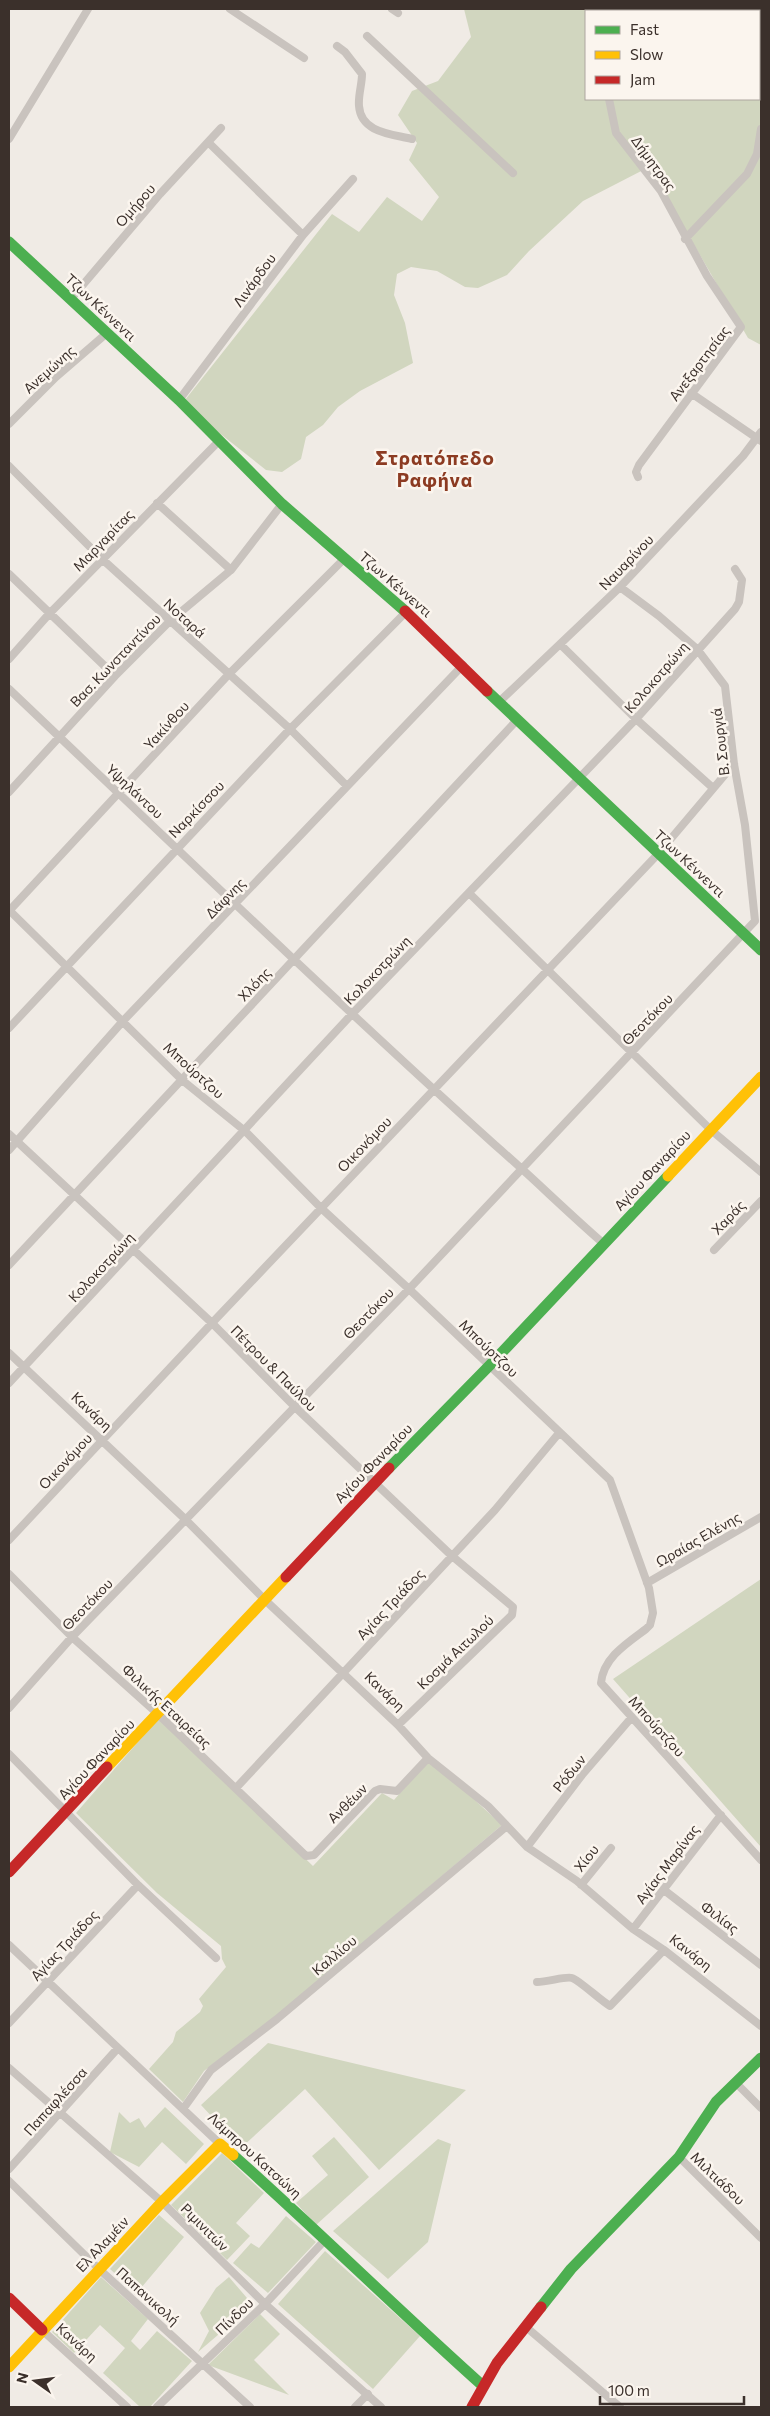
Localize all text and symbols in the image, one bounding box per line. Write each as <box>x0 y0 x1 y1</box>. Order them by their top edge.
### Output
legend <box>585 10 760 100</box>
text: Fast <box>630 20 659 38</box>
text: Slow <box>630 45 663 63</box>
text: Jam <box>630 70 655 88</box>
street label: Δήμητρας <box>628 132 680 194</box>
street label: Ομήρου <box>112 180 159 230</box>
street label: Λινάρδου <box>229 250 279 310</box>
street label: Τζων Κέννεντι <box>62 270 141 345</box>
street label: Ανεξαρτησίας <box>665 322 733 404</box>
street label: Ανεμώνης <box>20 341 78 397</box>
district label: Στρατόπεδο Ραφήνα <box>375 446 495 491</box>
street label: Μαργαρίτας <box>69 505 137 575</box>
street label: Ναυαρίνου <box>595 531 657 593</box>
street label: Τζων Κέννεντι <box>356 548 436 621</box>
street label: Νοταρά <box>160 595 210 641</box>
street label: Βασ. Κωνσταντίνου <box>66 610 164 710</box>
street label: Κολοκοτρώνη <box>620 638 692 716</box>
street label: Υακίνθου <box>140 697 192 753</box>
street label: Β. Σουργιά <box>707 707 733 777</box>
street label: Υψηλάντου <box>103 760 167 822</box>
street label: Ναρκίσσου <box>165 777 228 841</box>
street label: Τζων Κέννεντι <box>651 826 730 901</box>
street label: Δάφνης <box>201 874 249 922</box>
street label: Κολοκοτρώνη <box>340 932 414 1008</box>
street label: Χλόης <box>234 963 274 1004</box>
street label: Θεοτόκου <box>618 990 676 1048</box>
street label: Μπούρτζου <box>160 1038 228 1102</box>
street label: Οικονόμου <box>333 1113 395 1175</box>
street label: Αγίου Φαναρίου <box>610 1126 694 1214</box>
street label: Χαράς <box>708 1196 748 1238</box>
street label: Κολοκοτρώνη <box>64 1229 138 1305</box>
street label: Θεοτόκου <box>339 1284 397 1342</box>
street label: Μπούρτζου <box>456 1316 522 1380</box>
street label: Πέτρου & Παύλου <box>228 1322 321 1415</box>
street label: Κανάρη <box>68 1388 116 1434</box>
street label: Αγίου Φαναρίου <box>331 1420 415 1506</box>
street label: Οικονόμου <box>35 1429 95 1493</box>
street label: Ωραίας Ελένης <box>653 1508 743 1570</box>
street label: Αγίας Τριάδος <box>353 1565 427 1643</box>
street label: Θεοτόκου <box>58 1575 116 1633</box>
street label: Κοσμά Αιτωλού <box>413 1611 497 1693</box>
street label: Φιλικής Εταιρείας <box>119 1660 215 1752</box>
street label: Κανάρη <box>361 1668 409 1714</box>
street label: Μπούρτζου <box>625 1692 689 1760</box>
street label: Αγίου Φαναρίου <box>54 1715 138 1803</box>
street label: Ρόδων <box>549 1751 589 1795</box>
street label: Ανθέων <box>324 1780 370 1826</box>
street label: Αγίας Μαρίνας <box>632 1821 702 1907</box>
street label: Χίου <box>570 1841 602 1875</box>
street label: Φιλίας <box>698 1897 742 1937</box>
street label: Αγίας Τριάδος <box>27 1906 101 1984</box>
street label: Κανάρη <box>666 1930 716 1974</box>
street label: Καλλίου <box>308 1931 360 1978</box>
street label: Παπαφλέσσα <box>20 2063 90 2139</box>
street label: Λάμπρου Κατσώνη <box>205 2108 305 2202</box>
street label: Μιλτιάδου <box>687 2148 749 2208</box>
street label: Ριμινιτών <box>178 2200 232 2254</box>
street label: Ελ Αλαμέιν <box>72 2213 132 2275</box>
street label: Παπανικολή <box>113 2263 183 2329</box>
street label: Πίνδου <box>212 2294 257 2338</box>
street label: Κανάρη <box>53 2319 101 2365</box>
north arrow <box>10 2356 60 2406</box>
text: N <box>12 2371 31 2385</box>
scale bar <box>600 2374 744 2406</box>
text: 100 m <box>608 2381 650 2399</box>

